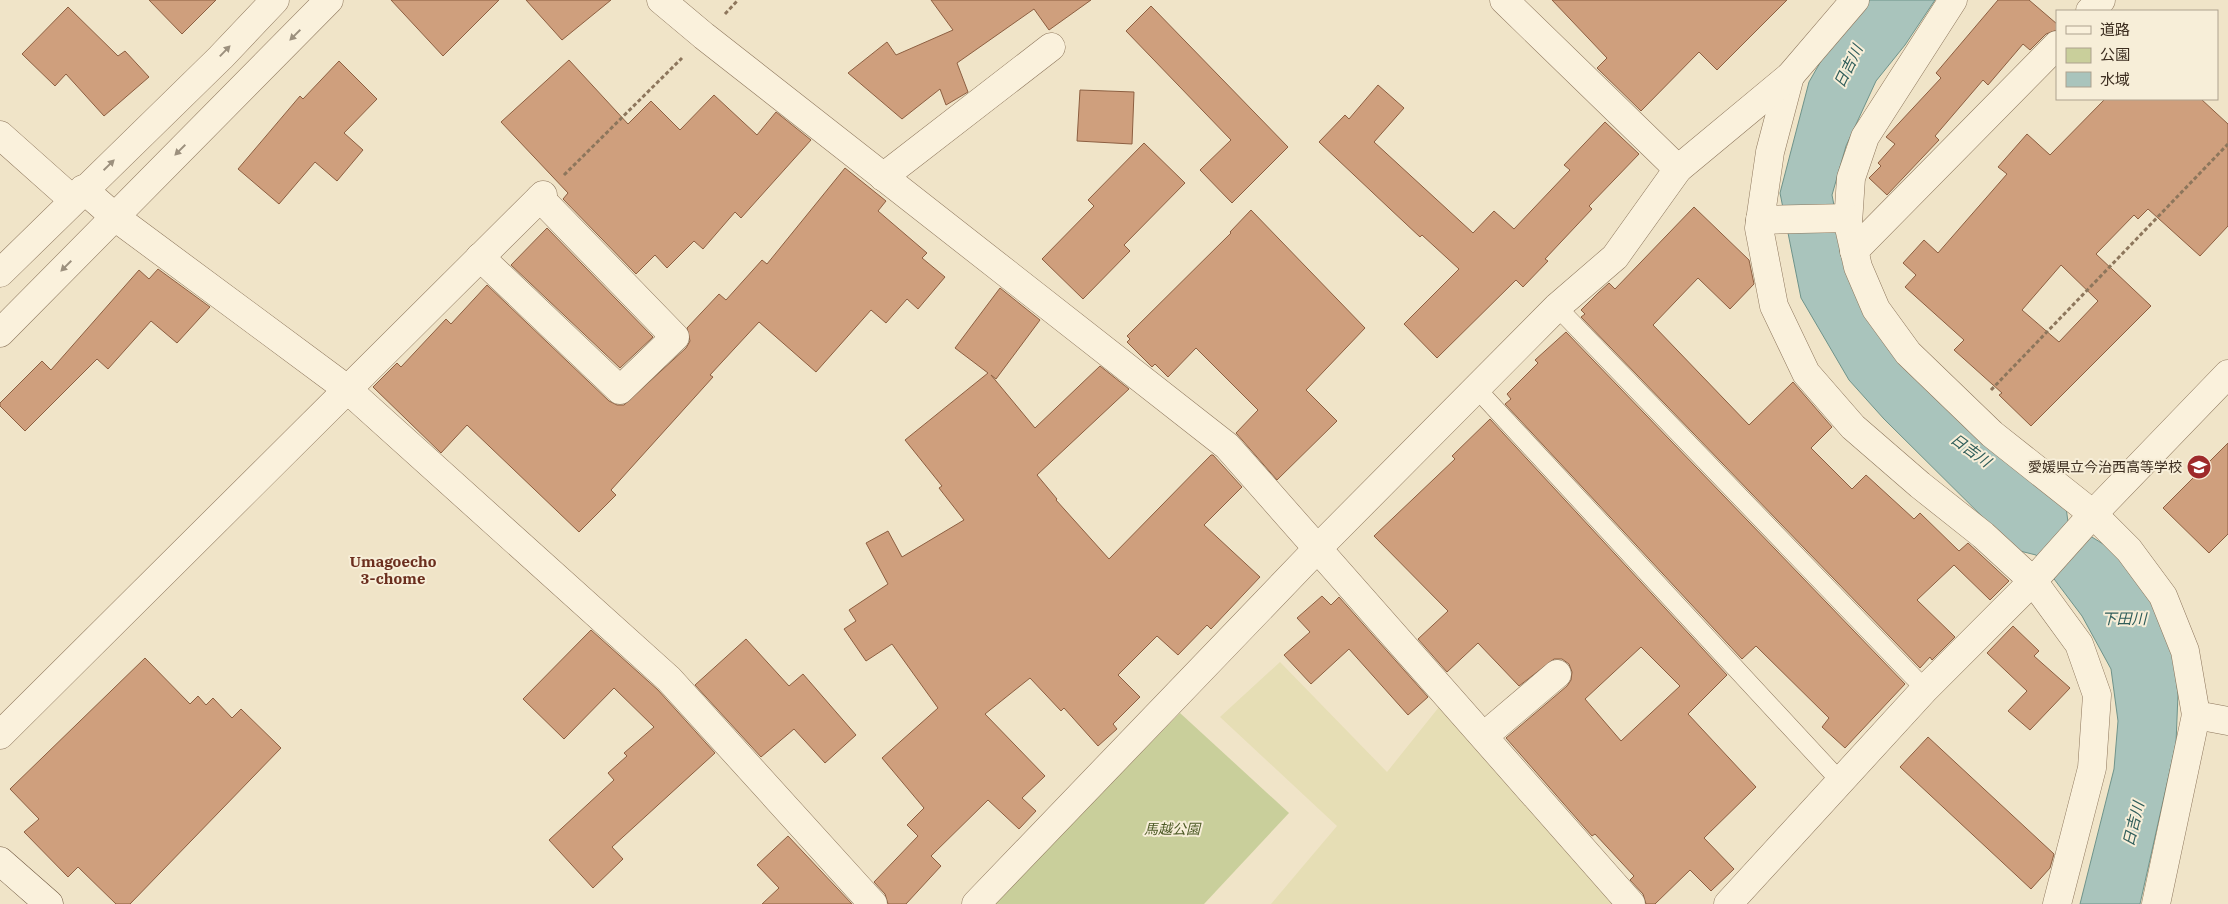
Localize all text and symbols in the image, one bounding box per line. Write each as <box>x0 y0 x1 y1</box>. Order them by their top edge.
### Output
legend <box>2056 10 2218 100</box>
text: 道路 <box>2100 20 2130 39</box>
one-way arrow <box>289 28 301 40</box>
water label: 日吉川 <box>1830 40 1867 90</box>
text: 公園 <box>2100 45 2130 64</box>
one-way arrow <box>219 46 231 58</box>
text: 水域 <box>2100 70 2130 89</box>
one-way arrow <box>175 144 187 156</box>
one-way arrow <box>103 159 115 171</box>
one-way arrow <box>61 260 73 272</box>
water label: 日吉川 <box>1947 429 1996 472</box>
school or university icon: 愛媛県立今治西高等学校 <box>2186 454 2212 480</box>
place label: 愛媛県立今治西高等学校 <box>2028 458 2182 476</box>
district label: Umagoecho 3-chome <box>350 552 437 588</box>
water label: 下田川 <box>2101 609 2148 628</box>
water label: 日吉川 <box>2118 798 2148 848</box>
park label: 馬越公園 <box>1144 820 1202 838</box>

